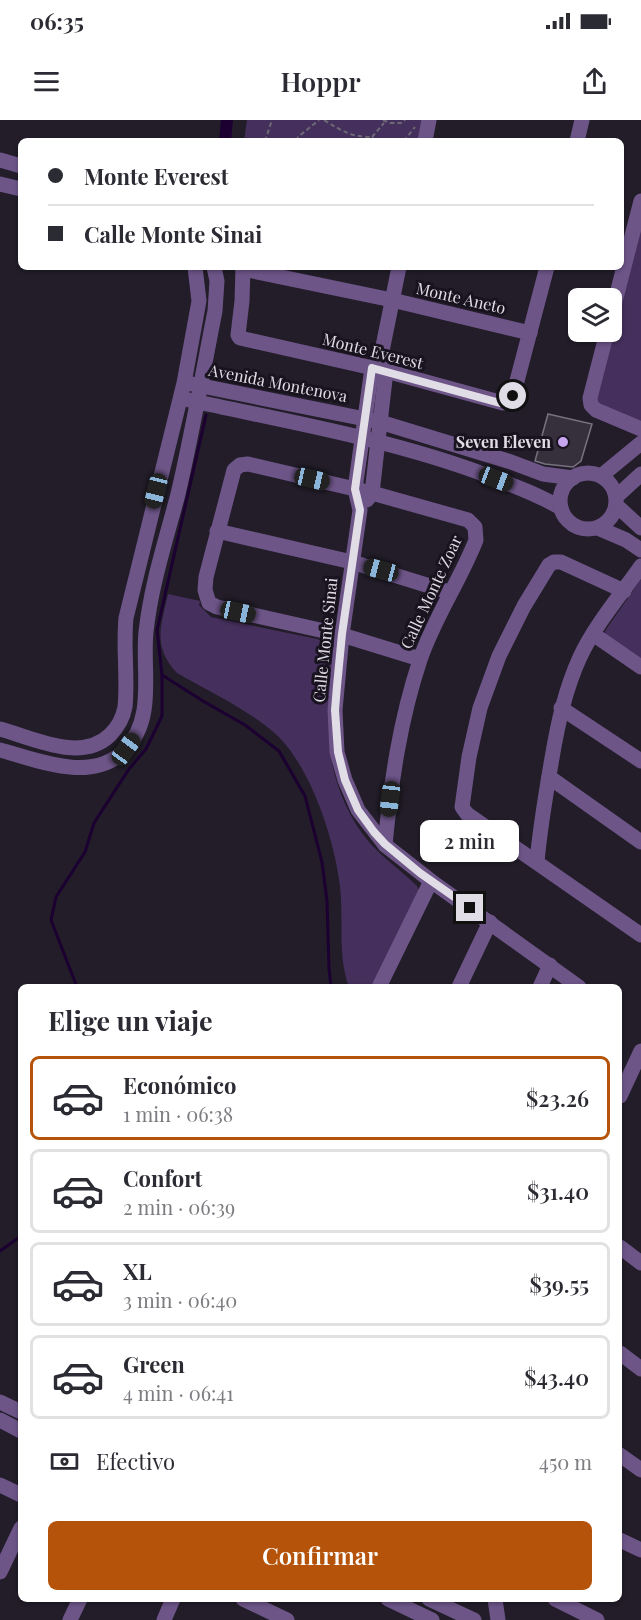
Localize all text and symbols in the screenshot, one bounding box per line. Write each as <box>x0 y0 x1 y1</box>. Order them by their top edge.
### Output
text: 06:35 <box>30 6 84 36</box>
text: Hoppr <box>280 63 361 99</box>
icon: menu <box>30 65 63 98</box>
icon: share <box>578 65 611 98</box>
text: Monte Everest <box>84 161 228 191</box>
text: Calle Monte Sinai <box>84 219 262 249</box>
street label: Monte Aneto <box>414 277 508 318</box>
map controls <box>568 288 622 342</box>
button: layers <box>568 288 622 342</box>
street label: Monte Everest <box>321 328 426 373</box>
street label: Avenida Montenova <box>206 359 349 406</box>
route start <box>499 382 526 409</box>
place label: Seven Eleven <box>456 431 551 452</box>
marker: Seven Eleven <box>556 435 570 449</box>
car <box>476 464 516 494</box>
car <box>292 466 332 492</box>
car <box>143 471 169 511</box>
street label: Calle Monte Zoar <box>395 532 466 652</box>
car <box>361 557 401 583</box>
street label: Calle Monte Sinai <box>308 576 342 703</box>
car <box>219 599 257 625</box>
car <box>108 729 144 769</box>
car <box>379 780 401 818</box>
callout: 2 min <box>420 821 520 863</box>
text: 2 min <box>444 827 495 854</box>
route end <box>456 894 483 921</box>
text: Elige un viaje <box>48 1002 213 1038</box>
text: Económico <box>123 1070 236 1100</box>
icon: car <box>51 1071 105 1125</box>
text: $23.26 <box>526 1083 589 1113</box>
text: 1 min · 06:38 <box>123 1100 233 1127</box>
text: Confort <box>123 1163 202 1193</box>
icon: car <box>51 1164 105 1218</box>
text: $31.40 <box>527 1176 589 1206</box>
text: 2 min · 06:39 <box>123 1193 235 1220</box>
text: XL <box>123 1256 152 1286</box>
icon: car <box>51 1257 105 1311</box>
text: $39.55 <box>529 1269 589 1299</box>
text: 3 min · 06:40 <box>123 1286 237 1313</box>
text: Green <box>123 1349 185 1379</box>
icon: car <box>51 1350 105 1404</box>
text: $43.40 <box>524 1362 589 1392</box>
text: 4 min · 06:41 <box>123 1379 234 1406</box>
icon: cash <box>48 1445 81 1478</box>
text: Efectivo <box>96 1446 175 1476</box>
text: 450 m <box>539 1448 592 1475</box>
button: Confirmar <box>48 1521 592 1590</box>

